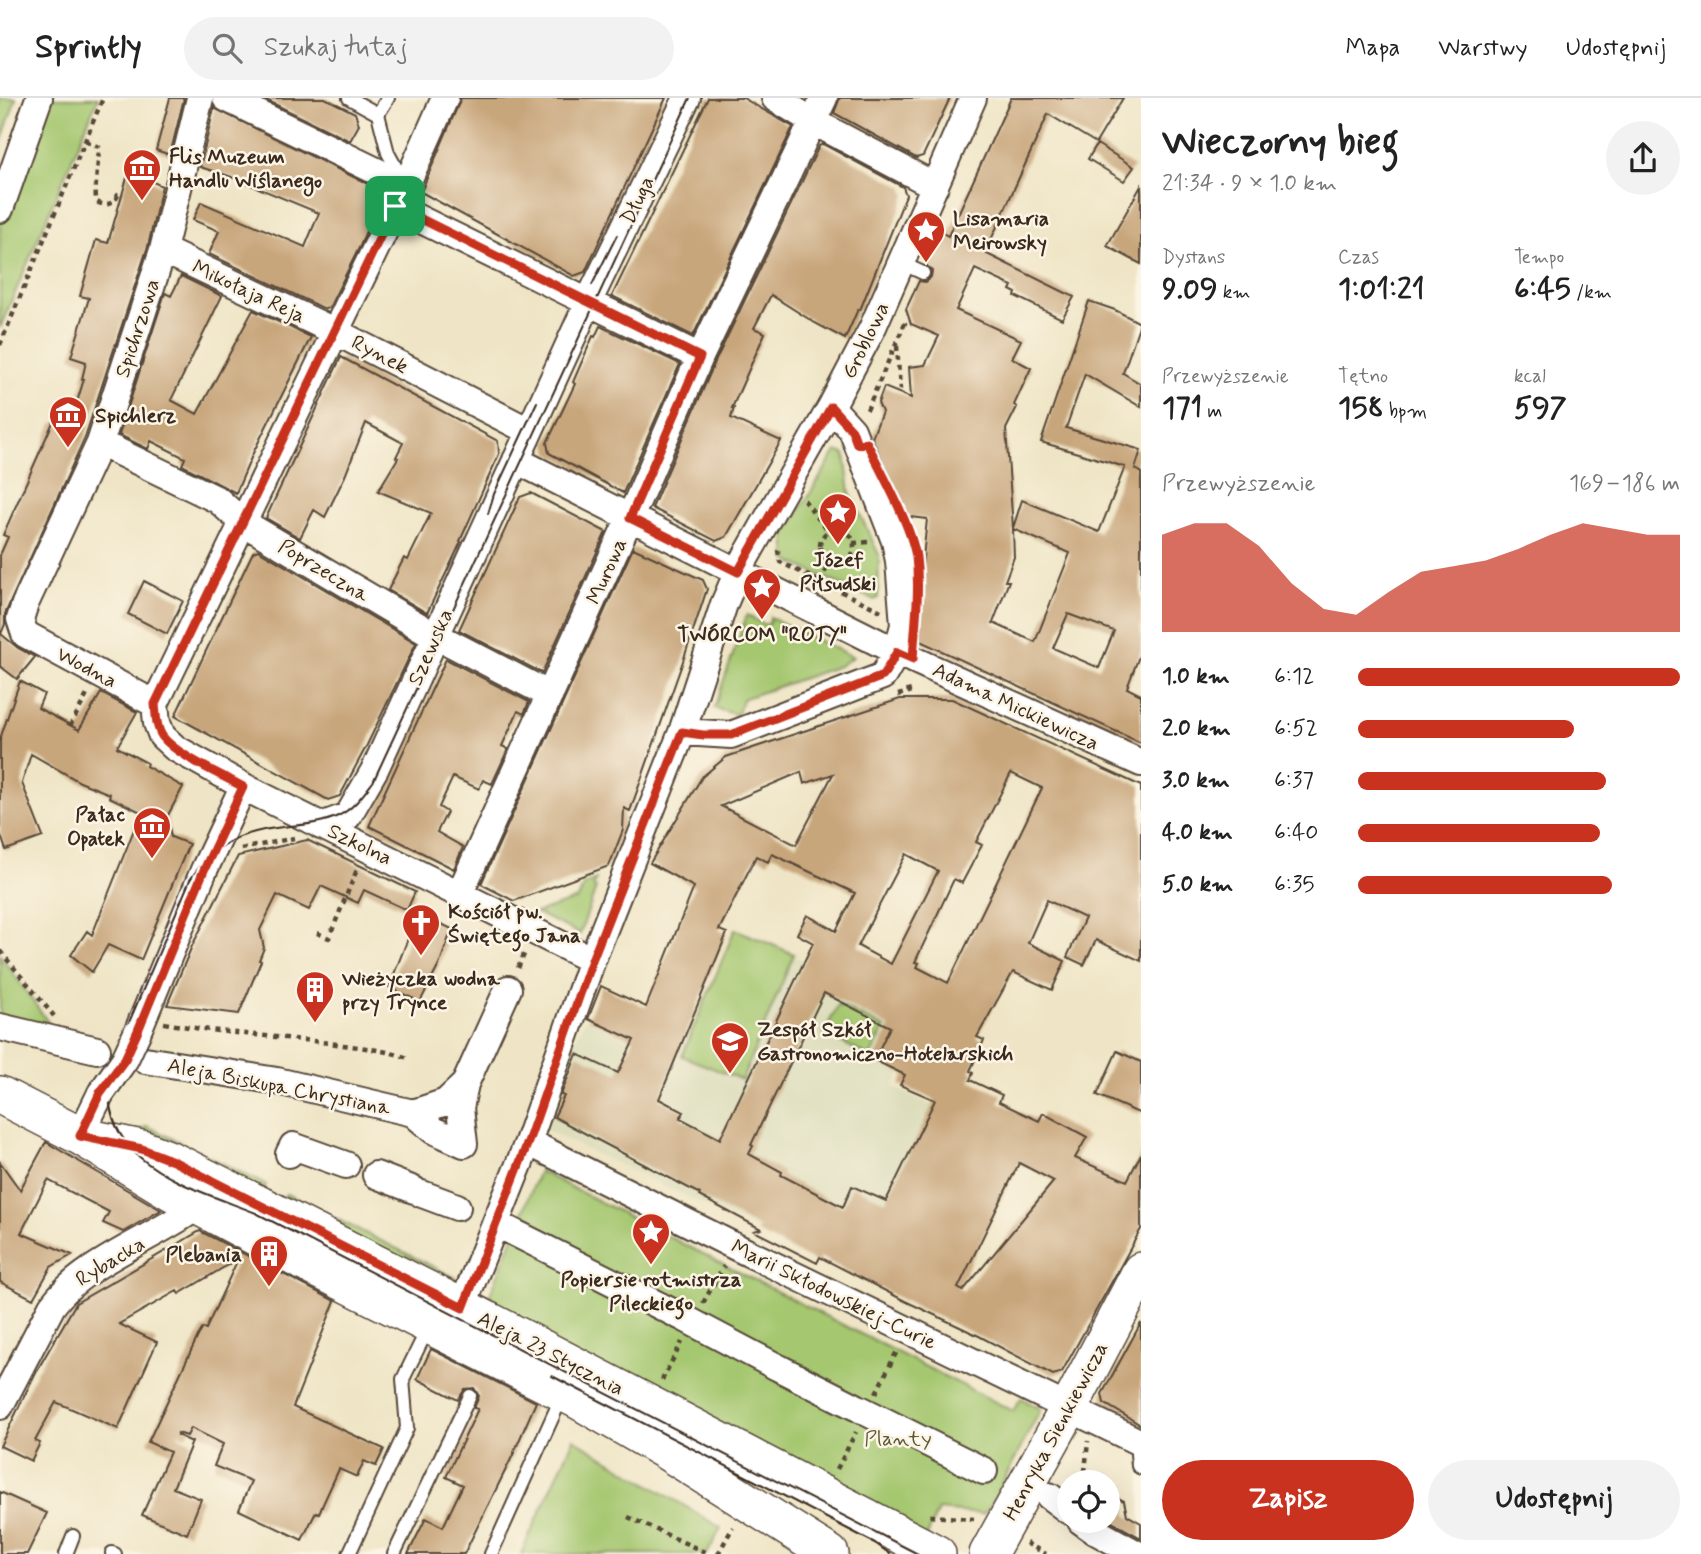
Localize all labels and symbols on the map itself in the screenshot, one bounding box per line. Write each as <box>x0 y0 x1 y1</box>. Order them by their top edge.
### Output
place label: Flis Muzeum Handlu Wiślanego <box>169 143 322 197</box>
museum icon: Flis Muzeum Handlu Wiślanego <box>121 147 163 202</box>
street label: Długa <box>614 172 662 229</box>
pin <box>365 176 425 236</box>
place label: Lisamaria Meirowsky <box>953 205 1049 257</box>
place icon: Lisamaria Meirowsky <box>905 209 947 264</box>
street label: Mikołaja Reja <box>187 253 310 330</box>
street label: Spichrzowa <box>109 275 167 381</box>
street label: Groblowa <box>835 297 896 383</box>
street label: Rynek <box>346 329 413 381</box>
museum icon: Spichlerz <box>47 394 89 449</box>
place label: Spichlerz <box>95 402 176 430</box>
place icon: Józef Piłsudski <box>817 491 859 546</box>
street label: Poprzeczna <box>273 533 374 609</box>
street label: Murowa <box>580 534 634 609</box>
place label: Józef Piłsudski <box>800 546 876 598</box>
place icon: TWÓRCOM "ROTY" <box>741 566 783 621</box>
street label: Szewska <box>402 605 460 690</box>
place label: TWÓRCOM "ROTY" <box>677 621 847 649</box>
street label: Wodna <box>51 640 122 695</box>
street label: Adama Mickiewicza <box>928 656 1103 758</box>
place label: Pałac Opatek <box>67 801 126 853</box>
museum icon: Pałac Opatek <box>131 805 173 860</box>
street label: Szkolna <box>323 817 396 873</box>
place label: Kościół pw. Świętego Jana <box>448 898 581 952</box>
church icon: Kościół pw. Świętego Jana <box>400 902 442 957</box>
place label: Wieżyczka wodna przy Trynce <box>341 965 501 1017</box>
building icon: Wieżyczka wodna przy Trynce <box>294 969 336 1024</box>
place label: Zespół Szkół Gastronomiczno-Hotelarskich <box>757 1016 1014 1068</box>
school or university icon: Zespół Szkół Gastronomiczno-Hotelarskich <box>709 1020 751 1075</box>
street label: Aleja Biskupa Chrystiana <box>165 1052 393 1122</box>
place icon: Popiersie rotmistrza Pileckiego <box>630 1211 672 1266</box>
street label: Rybacka <box>71 1230 150 1294</box>
building icon: Plebania <box>248 1233 290 1288</box>
street label: Marii Skłodowskiej-Curie <box>726 1233 941 1357</box>
place label: Plebania <box>165 1241 242 1269</box>
place label: Popiersie rotmistrza Pileckiego <box>560 1266 742 1320</box>
street label: Aleja 23 Stycznia <box>472 1305 629 1403</box>
street label: Henryka Sienkiewicza <box>997 1337 1115 1526</box>
park label: Planty <box>864 1425 932 1453</box>

